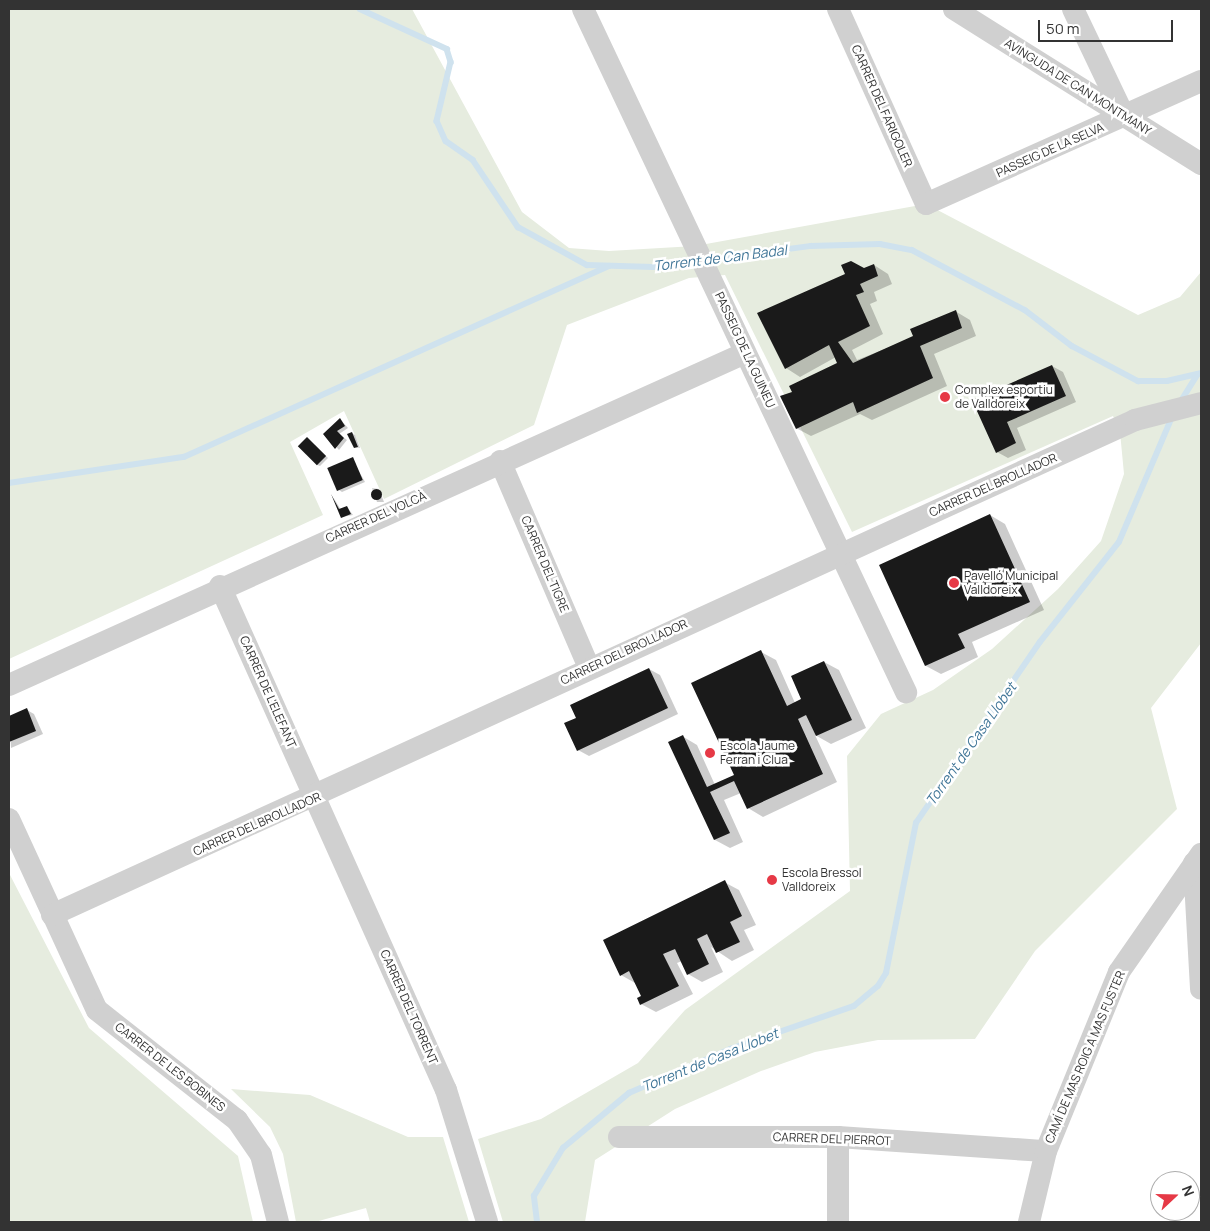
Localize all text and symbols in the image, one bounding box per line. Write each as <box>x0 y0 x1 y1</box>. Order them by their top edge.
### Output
scale bar <box>1040 10 1175 42</box>
text: 50 m <box>1046 18 1080 39</box>
street label: AVINGUDA DE CAN MONTMANY <box>1002 36 1154 138</box>
street label: CARRER DEL FARIGOLER <box>848 42 916 170</box>
street label: PASSEIG DE LA SELVA <box>994 120 1106 180</box>
water label: Torrent de Can Badal <box>652 241 788 275</box>
street label: PASSEIG DE LA GUINEU <box>712 290 778 410</box>
place label: Complex esportiu de Valldoreix <box>955 383 1053 411</box>
marker: Complex esportiu de Valldoreix <box>939 391 951 403</box>
street label: CARRER DEL BROLLADOR <box>927 450 1059 520</box>
street label: CARRER DEL VOLCÀ <box>323 488 429 546</box>
street label: CARRER DEL TIGRE <box>518 513 572 615</box>
place label: Pavelló Municipal Valldoreix <box>964 569 1058 597</box>
marker: Pavelló Municipal Valldoreix <box>948 577 960 589</box>
street label: CARRER DEL BROLLADOR <box>558 616 690 688</box>
street label: CARRER DE L'ELEFANT <box>237 634 299 750</box>
water label: Torrent de Casa Llobet <box>922 679 1020 809</box>
place label: Escola Jaume Ferran i Clua <box>720 739 795 767</box>
marker: Escola Jaume Ferran i Clua <box>704 747 716 759</box>
street label: CARRER DEL BROLLADOR <box>191 789 323 859</box>
place label: Escola Bressol Valldoreix <box>782 866 862 894</box>
marker: Escola Bressol Valldoreix <box>766 874 778 886</box>
street label: CARRER DEL TORRENT <box>377 947 441 1067</box>
street label: CAMÍ DE MAS ROIG A MAS FUSTER <box>1042 969 1128 1145</box>
street label: CARRER DE LES BOBINES <box>112 1019 228 1115</box>
water label: Torrent de Casa Llobet <box>639 1025 781 1095</box>
street label: CARRER DEL PIERROT <box>772 1130 892 1148</box>
north arrow <box>1150 1171 1200 1221</box>
text: N <box>1178 1183 1199 1199</box>

